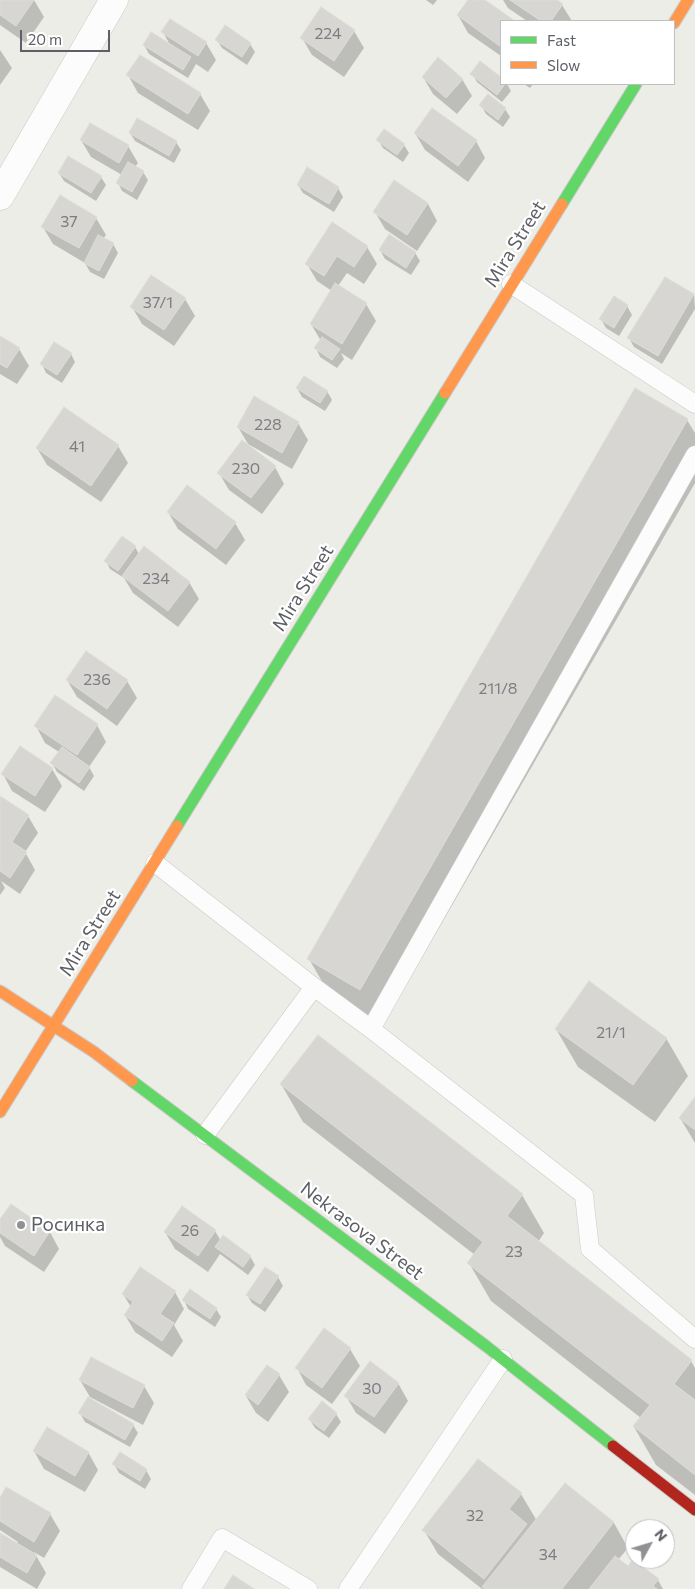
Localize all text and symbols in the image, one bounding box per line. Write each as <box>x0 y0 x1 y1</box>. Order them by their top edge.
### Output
scale bar <box>22 20 112 52</box>
legend <box>500 20 675 85</box>
house number: 224 <box>314 24 342 44</box>
text: 20 m <box>28 30 62 48</box>
text: Fast <box>547 31 576 49</box>
text: Slow <box>547 56 580 74</box>
street label: Mira Street <box>479 197 551 291</box>
house number: 37 <box>60 212 78 232</box>
house number: 37/1 <box>143 293 173 313</box>
house number: 228 <box>254 415 282 435</box>
house number: 41 <box>69 437 85 457</box>
house number: 230 <box>232 459 260 479</box>
street label: Mira Street <box>267 541 339 635</box>
house number: 234 <box>142 569 170 589</box>
house number: 236 <box>83 670 111 690</box>
house number: 211/8 <box>479 679 517 699</box>
street label: Mira Street <box>54 886 126 980</box>
house number: 21/1 <box>596 1023 626 1043</box>
street label: Nekrasova Street <box>296 1177 428 1285</box>
place label: Росинка <box>31 1214 105 1236</box>
marker: Росинка <box>15 1219 27 1231</box>
house number: 26 <box>181 1221 199 1241</box>
house number: 23 <box>505 1242 523 1262</box>
house number: 30 <box>362 1379 382 1399</box>
house number: 32 <box>466 1506 484 1526</box>
north arrow <box>625 1519 675 1569</box>
text: N <box>651 1525 671 1544</box>
house number: 34 <box>539 1545 557 1565</box>

